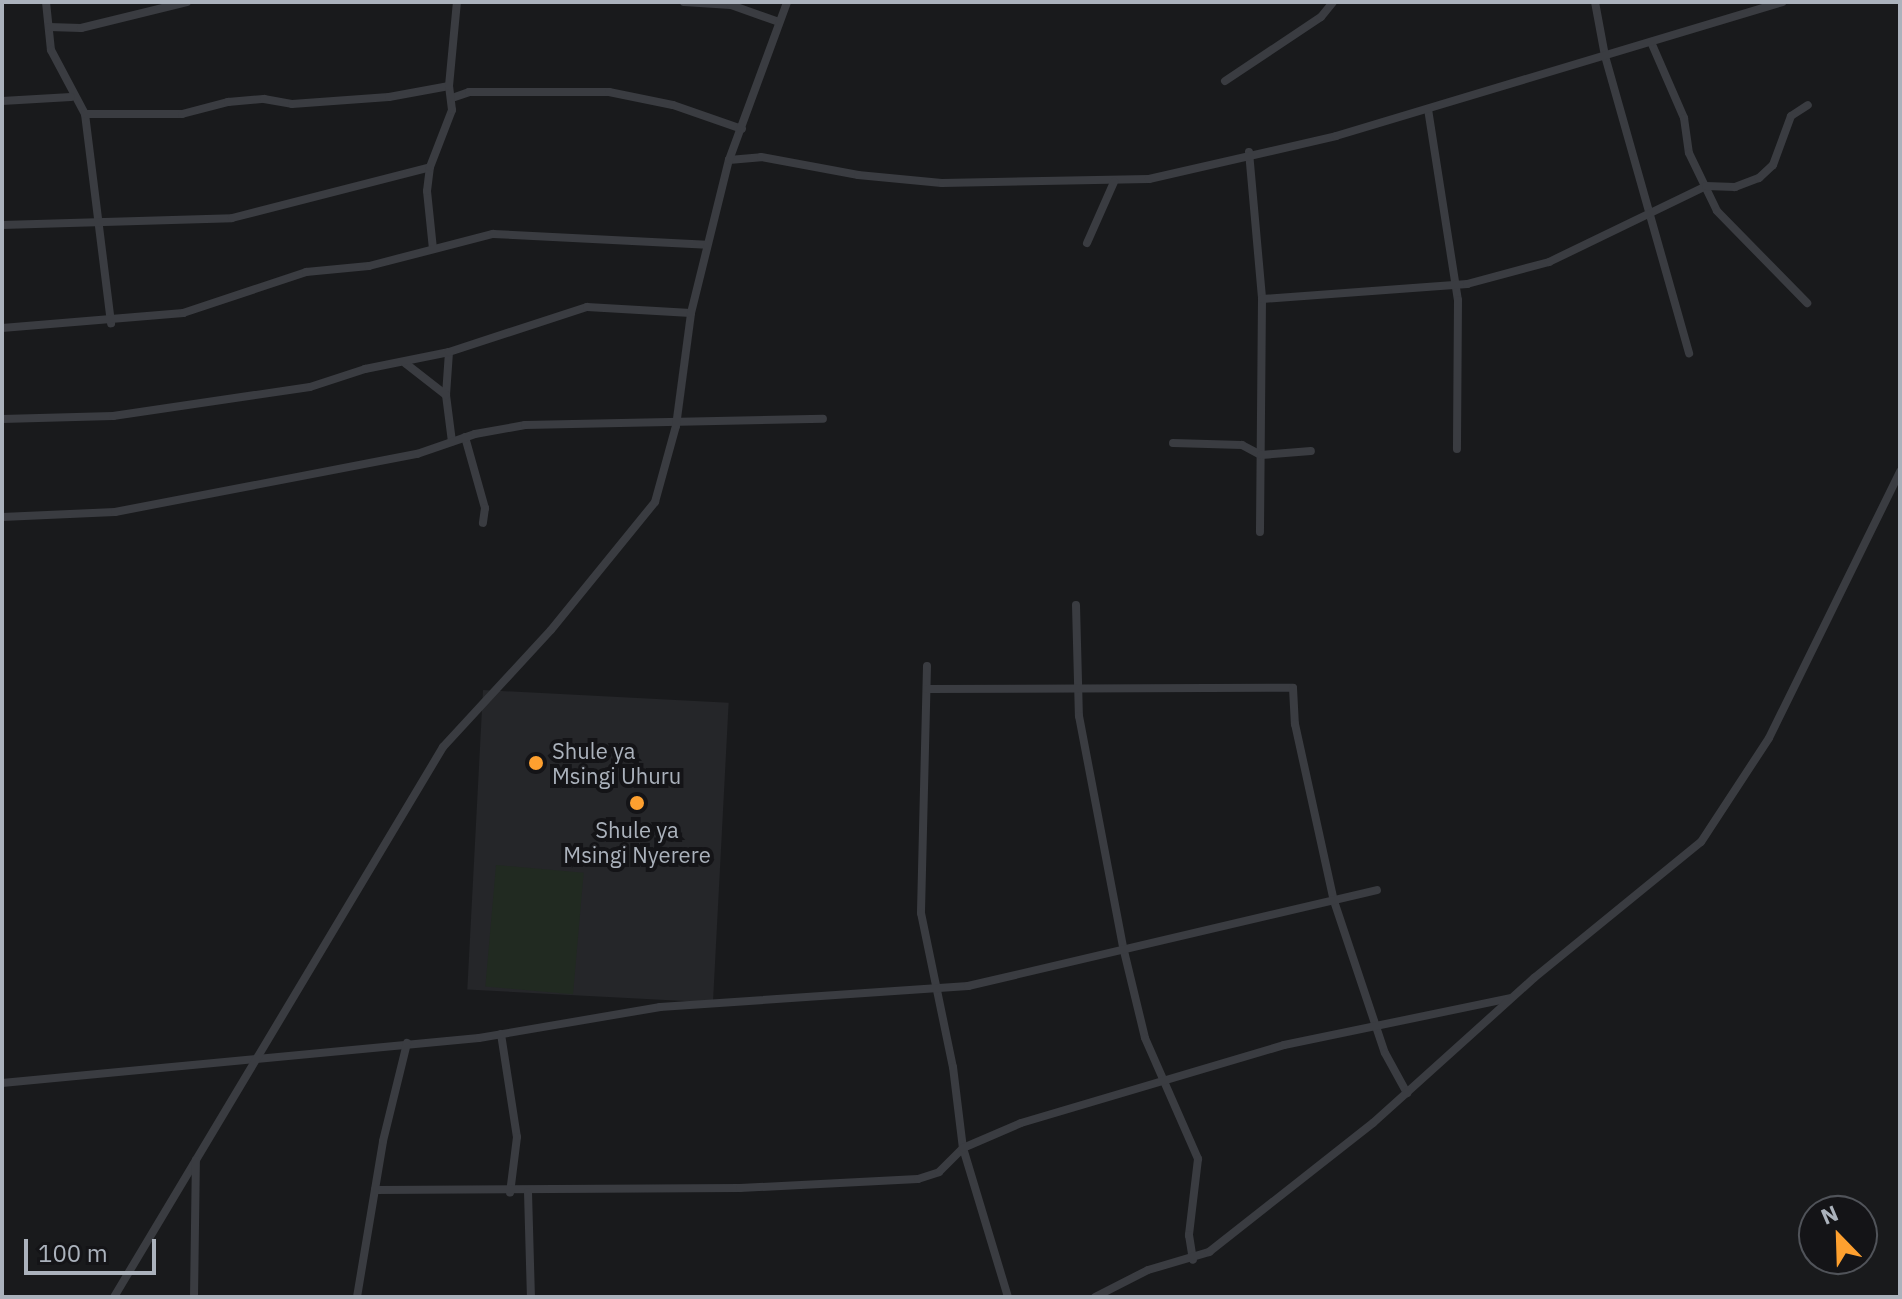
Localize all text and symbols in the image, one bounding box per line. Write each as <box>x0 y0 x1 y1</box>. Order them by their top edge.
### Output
place label: Shule ya Msingi Uhuru <box>552 737 681 788</box>
marker: Shule ya Msingi Uhuru <box>527 754 545 772</box>
marker: Shule ya Msingi Nyerere <box>628 794 646 812</box>
place label: Shule ya Msingi Nyerere <box>563 816 711 868</box>
north arrow <box>1798 1195 1878 1275</box>
text: N <box>1816 1198 1842 1231</box>
scale bar <box>28 1223 160 1273</box>
text: 100 m <box>38 1237 108 1269</box>

